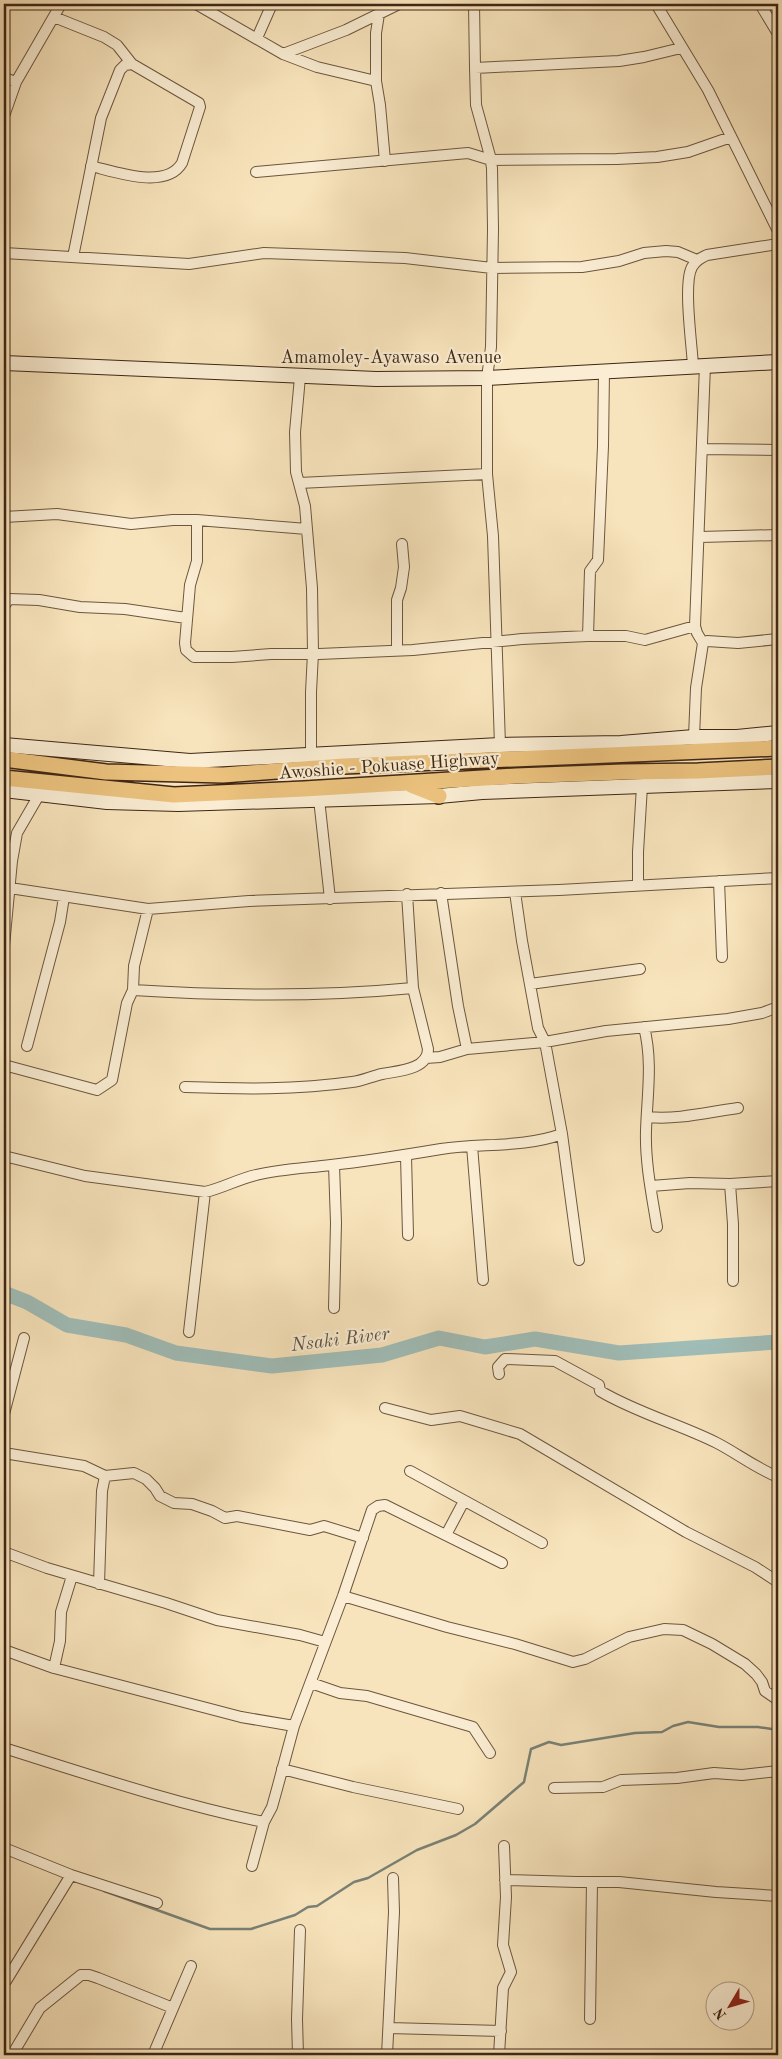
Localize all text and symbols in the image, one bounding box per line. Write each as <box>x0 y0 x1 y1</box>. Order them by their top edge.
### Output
street label: Amamoley-Ayawaso Avenue <box>280 349 502 367</box>
street label: Awoshie - Pokuase Highway <box>278 749 501 783</box>
water label: Nsaki River <box>289 1325 391 1356</box>
north arrow <box>704 1982 754 2032</box>
text: N <box>712 2005 729 2022</box>

